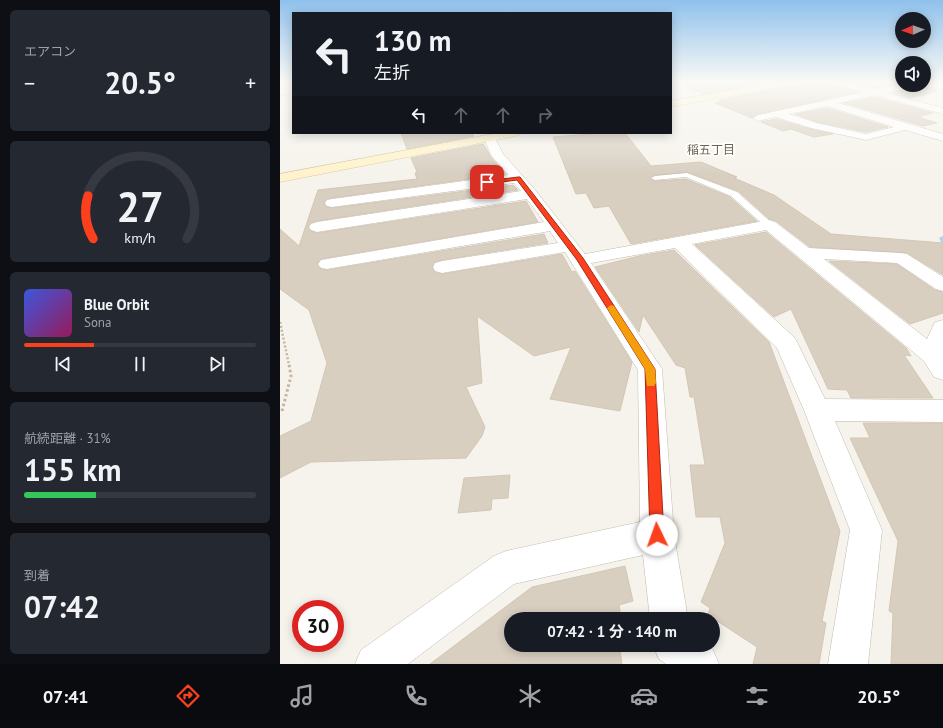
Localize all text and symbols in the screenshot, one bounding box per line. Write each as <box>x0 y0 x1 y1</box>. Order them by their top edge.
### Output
north arrow <box>895 12 931 48</box>
map controls <box>895 12 931 92</box>
text: 130 m <box>374 22 451 59</box>
icon: left <box>308 28 360 80</box>
text: エアコン <box>24 43 76 60</box>
button: sound <box>895 56 931 92</box>
text: 左折 <box>374 61 410 84</box>
text: 20.5° <box>104 63 176 102</box>
text: − <box>24 69 35 97</box>
text: + <box>245 69 256 97</box>
icon: left <box>408 104 430 126</box>
icon: ahead <box>450 104 472 126</box>
icon: ahead <box>492 104 514 126</box>
icon: right <box>534 104 556 126</box>
district label: 稲五丁目 <box>687 142 735 157</box>
pin <box>470 165 504 199</box>
icon: arrive <box>476 171 498 193</box>
text: 27 <box>116 180 164 233</box>
text: km/h <box>124 228 156 247</box>
text: Blue Orbit <box>84 295 149 314</box>
text: Sona <box>84 314 111 331</box>
icon: previous <box>52 353 74 375</box>
icon: pause <box>129 353 151 375</box>
icon: next <box>206 353 228 375</box>
text: 航続距離 · 31% <box>24 430 111 447</box>
text: 155 km <box>24 450 122 489</box>
position arrow <box>636 514 678 556</box>
text: 到着 <box>24 567 50 584</box>
text: 07:42 <box>24 587 100 626</box>
speed limit sign: 30 <box>292 600 344 652</box>
text: 07:42 · 1 分 · 140 m <box>547 622 677 641</box>
icon: directions <box>174 682 202 710</box>
icon: music <box>288 682 316 710</box>
icon: phone <box>402 682 430 710</box>
icon: climate <box>516 682 544 710</box>
icon: car <box>630 682 658 710</box>
icon: filters <box>743 682 771 710</box>
text: 07:41 <box>43 685 89 708</box>
text: 20.5° <box>857 685 900 708</box>

